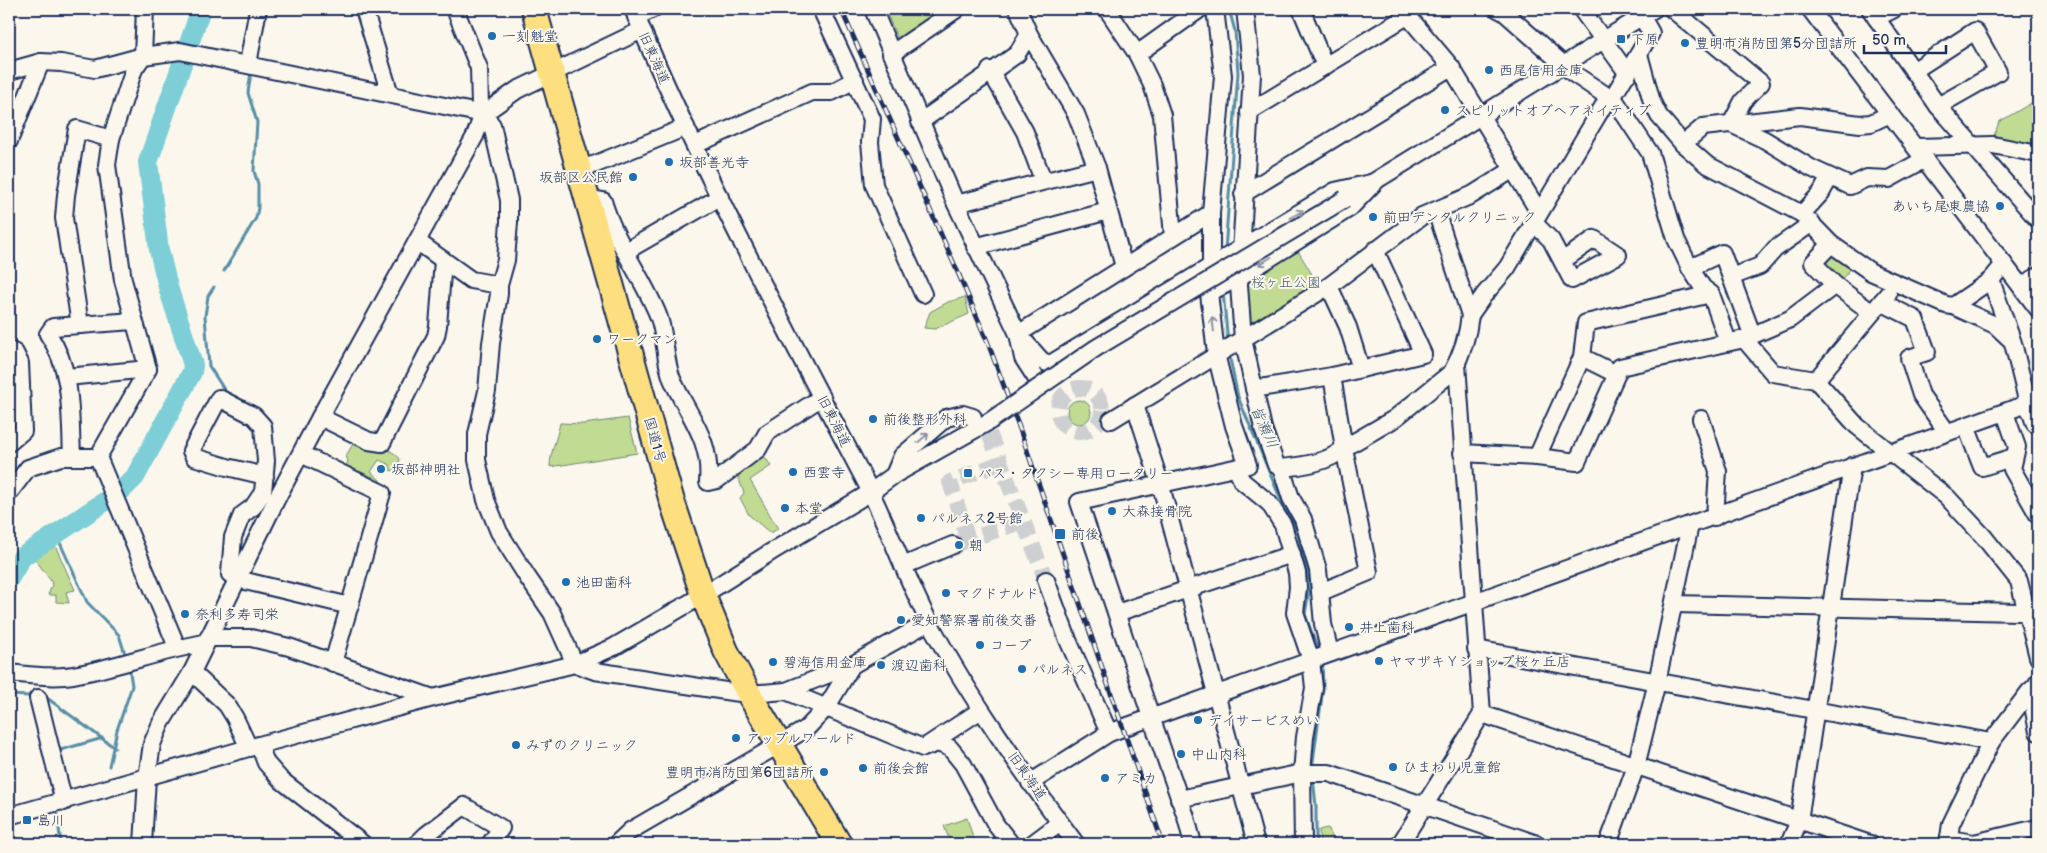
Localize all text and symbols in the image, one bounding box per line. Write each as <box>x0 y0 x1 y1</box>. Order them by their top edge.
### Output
scale bar <box>1864 22 1947 54</box>
place label: 一刻魁堂 <box>502 28 558 45</box>
street label: 旧東海道 <box>635 29 673 87</box>
marker: 一刻魁堂 <box>486 30 498 42</box>
place label: 下原 <box>1631 31 1659 48</box>
text: 50 m <box>1872 31 1906 50</box>
marker: 下原 <box>1615 33 1627 45</box>
place label: 豊明市消防団第5分団詰所 <box>1695 35 1857 52</box>
marker: 豊明市消防団第5分団詰所 <box>1679 37 1691 49</box>
place label: 西尾信用金庫 <box>1499 62 1583 79</box>
marker: 西尾信用金庫 <box>1483 64 1495 76</box>
place label: スピリットオブヘアネイティブ <box>1455 102 1651 119</box>
marker: スピリットオブヘアネイティブ <box>1439 104 1451 116</box>
place label: 坂部善光寺 <box>679 154 749 171</box>
marker: 坂部善光寺 <box>663 156 675 168</box>
place label: 坂部区公民館 <box>539 169 623 186</box>
marker: 坂部区公民館 <box>627 171 639 183</box>
place label: あいち尾東農協 <box>1892 198 1990 215</box>
marker: あいち尾東農協 <box>1994 200 2006 212</box>
one-way arrow <box>1290 208 1304 218</box>
place label: 前田デンタルクリニック <box>1383 209 1536 226</box>
marker: 前田デンタルクリニック <box>1367 211 1379 223</box>
one-way arrow <box>1258 256 1272 267</box>
park label: 桜ヶ丘公園 <box>1251 274 1321 291</box>
one-way arrow <box>1208 316 1218 332</box>
place label: ワークマン <box>607 331 677 348</box>
marker: ワークマン <box>591 333 603 345</box>
street label: 旧東海道 <box>814 392 854 450</box>
water label: 皆瀬川 <box>1246 403 1282 451</box>
place label: 前後整形外科 <box>883 411 967 428</box>
marker: 前後整形外科 <box>867 413 879 425</box>
street label: 国道1号 <box>640 415 670 465</box>
one-way arrow <box>916 432 929 443</box>
place label: 坂部神明社 <box>391 461 461 478</box>
marker: 坂部神明社 <box>375 463 387 475</box>
place label: 西雲寺 <box>803 464 845 481</box>
place label: バス・タクシー専用ロータリー <box>978 465 1173 482</box>
marker: 西雲寺 <box>787 466 799 478</box>
marker: バス・タクシー専用ロータリー <box>962 467 974 479</box>
place label: 本堂 <box>795 500 823 517</box>
marker: 本堂 <box>779 502 791 514</box>
place label: 大森接骨院 <box>1122 503 1192 520</box>
marker: 大森接骨院 <box>1106 505 1118 517</box>
place label: パルネス2号館 <box>931 510 1023 527</box>
marker: パルネス2号館 <box>915 512 927 524</box>
place label: 前後 <box>1071 526 1099 543</box>
marker: 前後 <box>1053 527 1067 541</box>
place label: 朝 <box>969 537 983 554</box>
marker: 朝 <box>953 539 965 551</box>
place label: 池田歯科 <box>576 574 632 591</box>
marker: 池田歯科 <box>560 576 572 588</box>
place label: マクドナルド <box>956 585 1039 602</box>
marker: マクドナルド <box>940 587 952 599</box>
place label: 奈利多寿司栄 <box>195 606 279 623</box>
marker: 奈利多寿司栄 <box>179 608 191 620</box>
place label: 愛知警察署前後交番 <box>911 612 1037 629</box>
marker: 愛知警察署前後交番 <box>895 614 907 626</box>
place label: 井上歯科 <box>1359 619 1415 636</box>
marker: 井上歯科 <box>1343 621 1355 633</box>
place label: コープ <box>990 637 1031 654</box>
marker: コープ <box>974 639 986 651</box>
place label: ヤマザキＹショップ桜ヶ丘店 <box>1389 653 1570 670</box>
place label: 碧海信用金庫 <box>783 654 867 671</box>
marker: ヤマザキＹショップ桜ヶ丘店 <box>1373 655 1385 667</box>
marker: 碧海信用金庫 <box>767 656 779 668</box>
place label: 渡辺歯科 <box>891 657 947 674</box>
marker: 渡辺歯科 <box>875 659 887 671</box>
place label: パルネス <box>1032 661 1088 678</box>
marker: パルネス <box>1016 663 1028 675</box>
place label: デイサービスめい <box>1208 712 1319 729</box>
marker: デイサービスめい <box>1192 714 1204 726</box>
place label: アップルワールド <box>746 730 856 747</box>
marker: アップルワールド <box>730 732 742 744</box>
place label: みずのクリニック <box>526 737 637 754</box>
marker: みずのクリニック <box>510 739 522 751</box>
place label: 中山内科 <box>1191 746 1247 763</box>
street label: 旧東海道 <box>1004 748 1050 804</box>
marker: 中山内科 <box>1175 748 1187 760</box>
place label: ひまわり児童館 <box>1403 759 1501 776</box>
place label: 前後会館 <box>873 760 929 777</box>
marker: ひまわり児童館 <box>1387 761 1399 773</box>
marker: 前後会館 <box>857 762 869 774</box>
place label: 豊明市消防団第6団詰所 <box>665 764 814 781</box>
marker: 豊明市消防団第6団詰所 <box>818 766 830 778</box>
place label: アミカ <box>1115 770 1157 787</box>
marker: アミカ <box>1099 772 1111 784</box>
place label: 島川 <box>37 812 65 829</box>
marker: 島川 <box>21 814 33 826</box>

